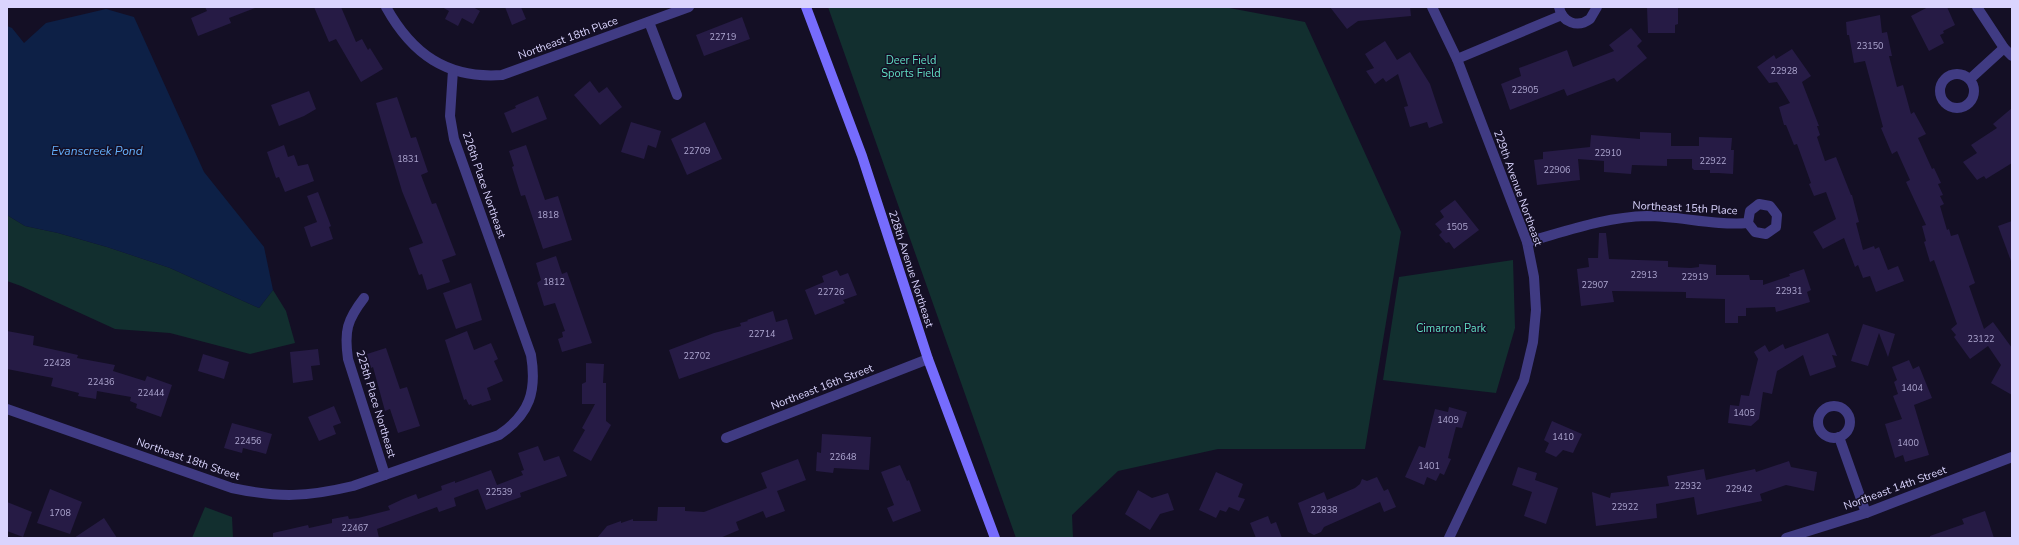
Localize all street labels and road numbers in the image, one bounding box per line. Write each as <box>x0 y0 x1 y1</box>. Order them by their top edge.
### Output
street label: Northeast 18th Place <box>516 13 620 63</box>
street label: 229th Avenue Northeast <box>1490 128 1546 248</box>
street label: 226th Place Northeast <box>459 130 509 240</box>
street label: Northeast 15th Place <box>1632 198 1738 218</box>
street label: 228th Avenue Northeast <box>885 209 937 330</box>
street label: 225th Place Northeast <box>352 348 400 460</box>
street label: Northeast 16th Street <box>769 361 875 413</box>
street label: Northeast 18th Street <box>134 434 242 484</box>
street label: Northeast 14th Street <box>1842 462 1949 514</box>

